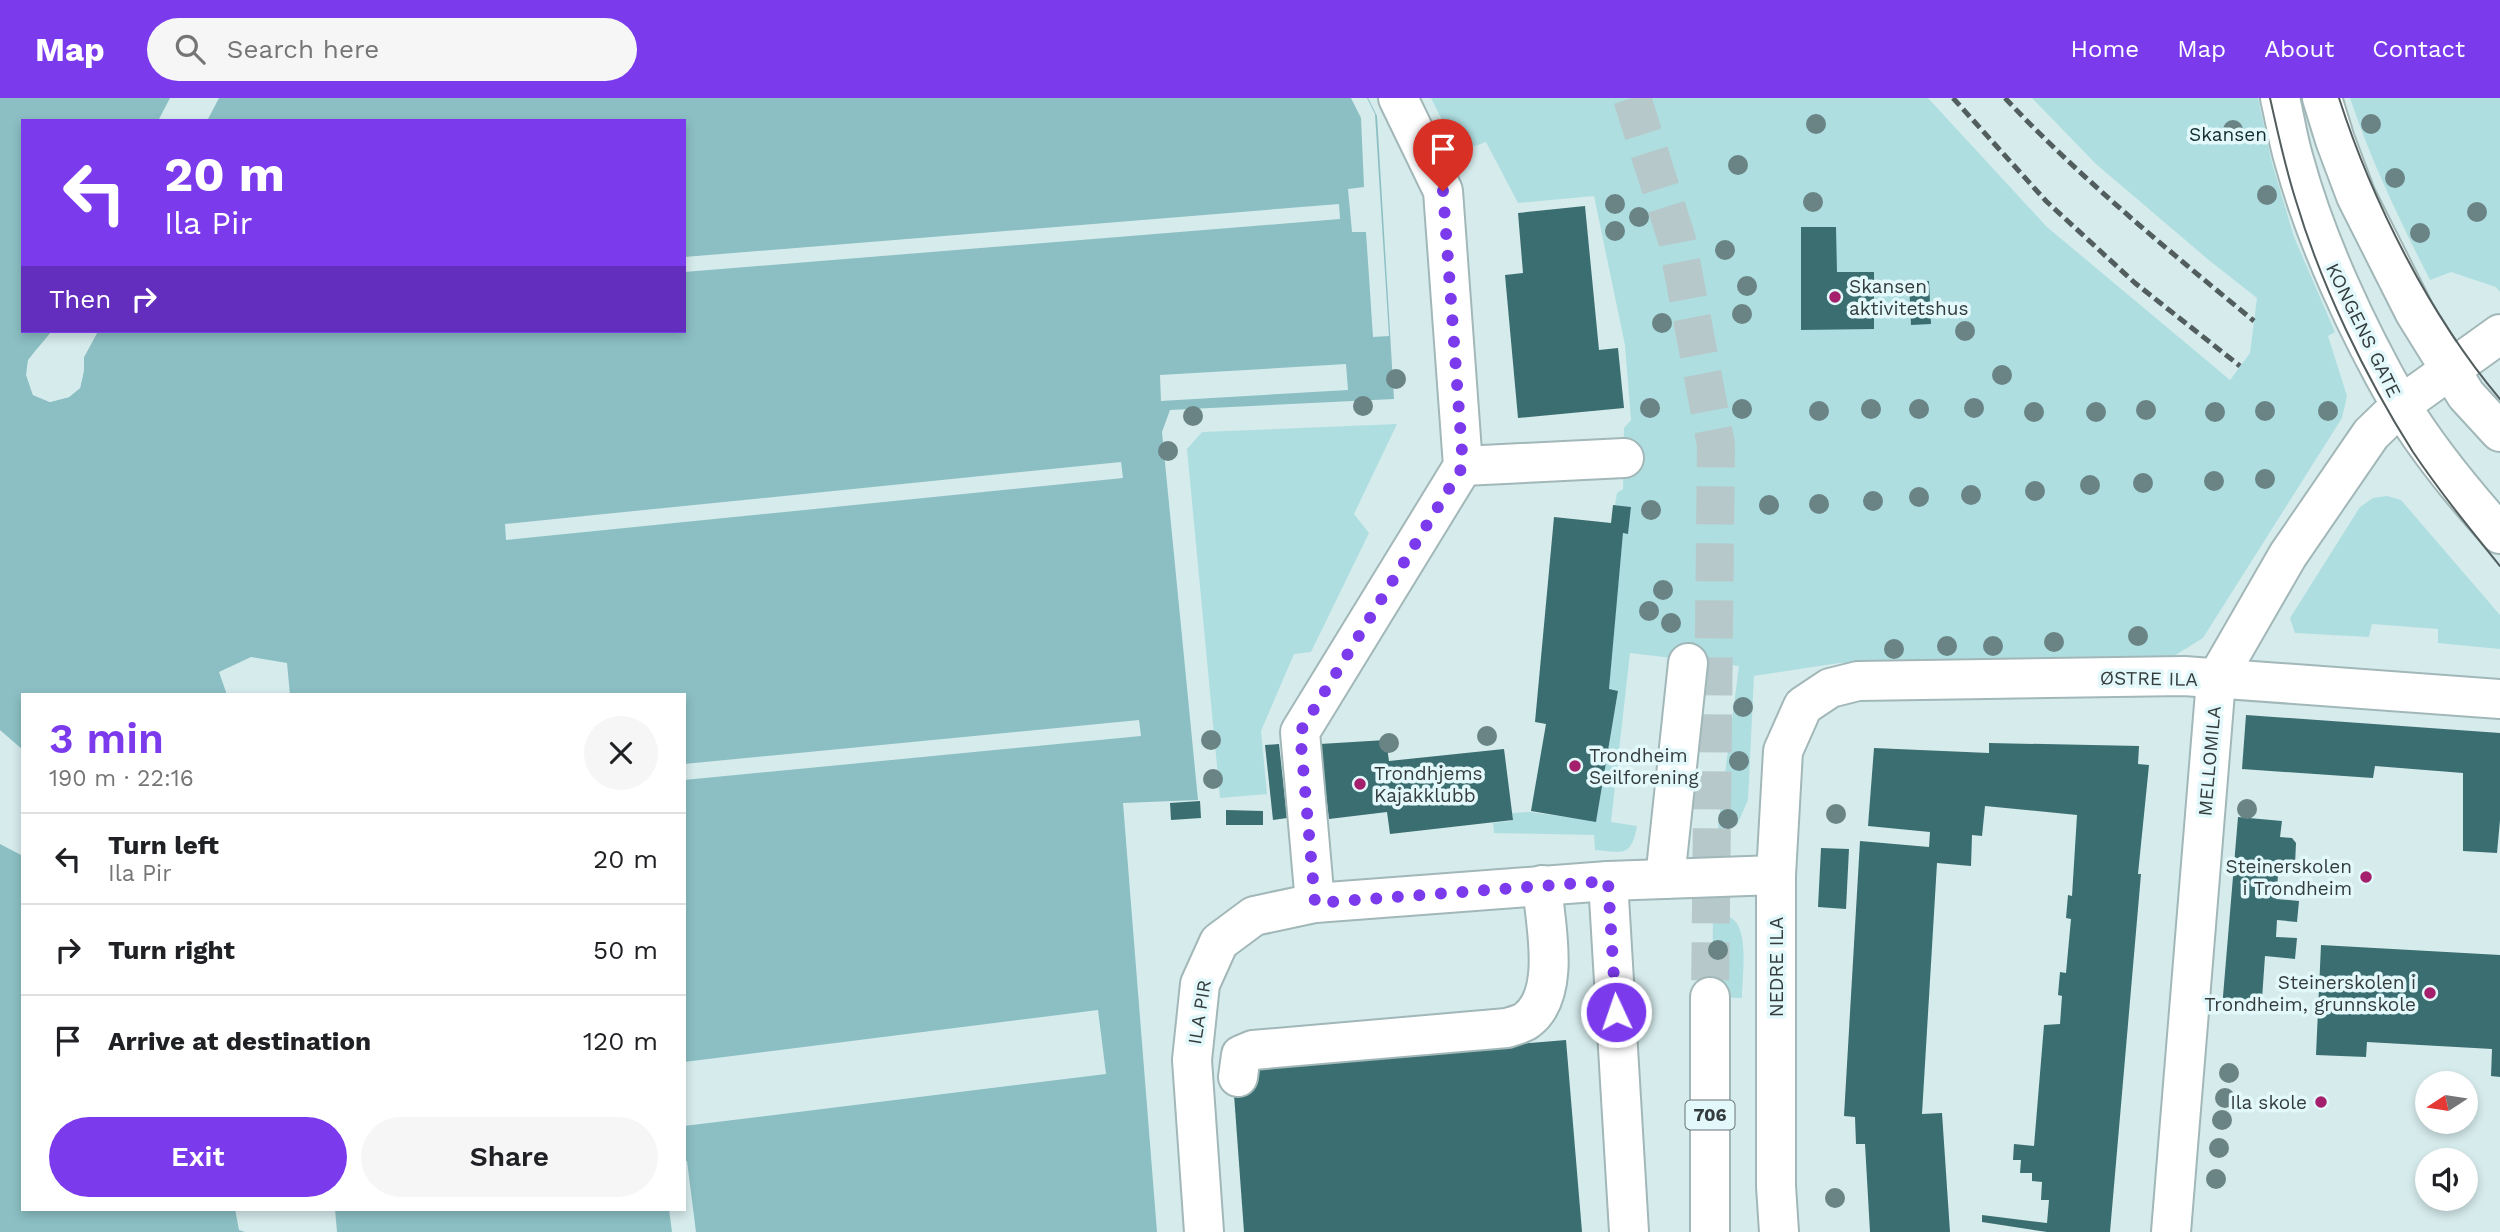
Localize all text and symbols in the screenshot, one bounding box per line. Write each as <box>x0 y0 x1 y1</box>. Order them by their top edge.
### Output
search box <box>147 18 637 81</box>
text: Map <box>35 30 105 69</box>
icon: search <box>171 30 209 68</box>
text: Search here <box>227 34 379 64</box>
text: Home <box>2071 35 2139 63</box>
text: Map <box>2177 35 2226 63</box>
text: About <box>2264 35 2334 63</box>
text: Contact <box>2372 35 2465 63</box>
pin <box>1413 119 1473 191</box>
park label: Skansen <box>2189 123 2267 146</box>
icon: arrive <box>1424 130 1462 168</box>
text: 20 m <box>164 145 285 203</box>
icon: left <box>49 147 140 238</box>
text: Ila Pir <box>164 204 252 242</box>
street label: KONGENS GATE <box>2321 259 2406 401</box>
place label: Skansen aktivitetshus <box>1849 275 1969 320</box>
icon: right <box>125 280 163 318</box>
text: Then <box>49 284 111 314</box>
marker: Skansen aktivitetshus <box>1827 289 1843 305</box>
street label: ØSTRE ILA <box>2100 666 2199 691</box>
street label: MELLOMILA <box>2193 704 2226 817</box>
text: 3 min <box>49 714 164 763</box>
button: close <box>584 716 658 790</box>
place label: Trondheim Seilforening <box>1589 744 1700 789</box>
marker: Trondheim Seilforening <box>1567 758 1583 774</box>
place label: Trondhjems Kajakklubb <box>1374 762 1483 807</box>
text: 190 m · 22:16 <box>49 765 194 792</box>
marker: Trondhjems Kajakklubb <box>1352 776 1368 792</box>
text: Turn left <box>108 830 219 860</box>
icon: left <box>49 840 87 878</box>
text: 20 m <box>593 844 658 874</box>
place label: Steinerskolen i Trondheim <box>2225 855 2352 900</box>
text: Ila Pir <box>108 860 172 887</box>
marker: Steinerskolen i Trondheim <box>2358 869 2374 885</box>
street label: NEDRE ILA <box>1765 916 1788 1017</box>
icon: right <box>49 931 87 969</box>
text: Turn right <box>108 935 235 965</box>
text: 50 m <box>593 935 658 965</box>
place label: Steinerskolen i Trondheim, grunnskole <box>2204 971 2416 1016</box>
position arrow <box>1579 975 1653 1049</box>
street label: ILA PIR <box>1183 978 1216 1046</box>
marker: Steinerskolen i Trondheim, grunnskole <box>2422 985 2438 1001</box>
icon: arrive <box>49 1022 87 1060</box>
text: Arrive at destination <box>108 1026 371 1056</box>
text: 120 m <box>583 1026 658 1056</box>
north arrow <box>2415 1071 2478 1134</box>
map controls <box>2415 1071 2478 1211</box>
place label: Ila skole <box>2230 1091 2307 1114</box>
marker: Ila skole <box>2313 1094 2329 1110</box>
road number: 706 <box>1686 1100 1734 1130</box>
button: Exit <box>49 1117 347 1197</box>
button: Share <box>361 1117 658 1197</box>
button: sound <box>2415 1148 2478 1211</box>

